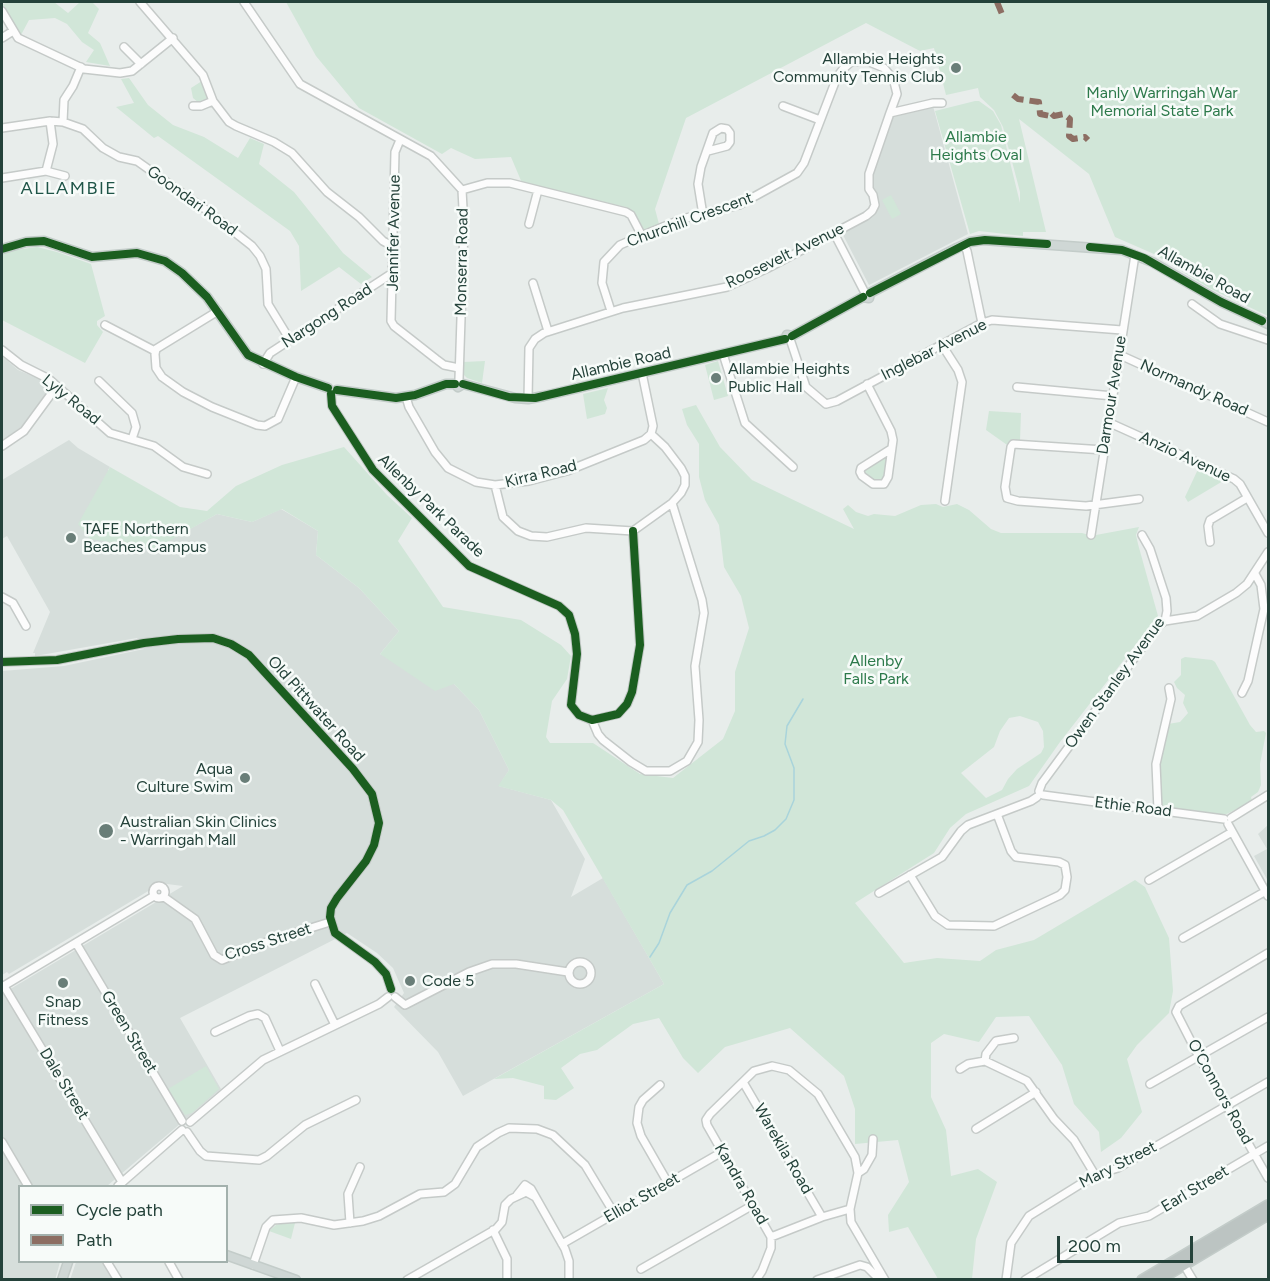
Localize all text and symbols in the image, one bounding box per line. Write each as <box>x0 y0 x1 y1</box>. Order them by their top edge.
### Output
place label: Allambie Heights Community Tennis Club <box>773 49 944 87</box>
marker: Allambie Heights Community Tennis Club <box>949 61 963 75</box>
park label: Manly Warringah War Memorial State Park <box>1086 83 1238 121</box>
park label: Allambie Heights Oval <box>930 127 1022 165</box>
street label: Goondari Road <box>143 162 241 240</box>
street label: Jennifer Avenue <box>383 175 405 291</box>
district label: ALLAMBIE <box>21 178 117 200</box>
street label: Churchill Crescent <box>624 188 756 252</box>
street label: Monserra Road <box>451 208 473 316</box>
street label: Roosevelt Avenue <box>723 219 847 293</box>
street label: Allambie Road <box>1155 242 1253 308</box>
street label: Nargong Road <box>278 280 376 352</box>
street label: Inglebar Avenue <box>878 315 990 385</box>
street label: Darmour Avenue <box>1093 334 1131 456</box>
street label: Allambie Road <box>569 343 673 385</box>
street label: Normandy Road <box>1137 356 1251 420</box>
place label: Allambie Heights Public Hall <box>728 359 850 397</box>
street label: Lyly Road <box>38 371 104 429</box>
marker: Allambie Heights Public Hall <box>709 371 723 385</box>
street label: Anzio Avenue <box>1136 427 1234 487</box>
street label: Allenby Park Parade <box>374 450 488 562</box>
street label: Kirra Road <box>503 456 579 492</box>
place label: TAFE Northern Beaches Campus <box>83 519 207 557</box>
marker: TAFE Northern Beaches Campus <box>64 531 78 545</box>
street label: Owen Stanley Avenue <box>1061 614 1169 752</box>
park label: Allenby Falls Park <box>843 651 909 689</box>
street label: Old Pittwater Road <box>263 652 369 766</box>
place label: Aqua Culture Swim <box>136 759 233 797</box>
marker: Aqua Culture Swim <box>238 771 252 785</box>
street label: Ethie Road <box>1093 793 1173 821</box>
place label: Australian Skin Clinics - Warringah Mall <box>120 812 277 850</box>
marker: Australian Skin Clinics - Warringah Mall <box>97 822 115 840</box>
street label: Cross Street <box>222 919 314 965</box>
place label: Code 5 <box>422 971 474 991</box>
marker: Code 5 <box>403 974 417 988</box>
marker: Snap Fitness <box>56 976 70 990</box>
street label: Green Street <box>97 987 161 1077</box>
place label: Snap Fitness <box>37 992 89 1030</box>
street label: O'Connors Road <box>1183 1036 1257 1148</box>
street label: Dale Street <box>35 1045 93 1123</box>
street label: Warekila Road <box>749 1100 817 1198</box>
street label: Mary Street <box>1076 1137 1160 1193</box>
street label: Kandra Road <box>710 1140 772 1228</box>
street label: Earl Street <box>1158 1161 1232 1217</box>
street label: Elliot Street <box>601 1169 683 1227</box>
legend <box>18 1185 228 1263</box>
text: Cycle path <box>76 1199 163 1221</box>
scale bar <box>1060 1224 1196 1262</box>
text: Path <box>76 1229 112 1251</box>
text: 200 m <box>1068 1235 1121 1257</box>

